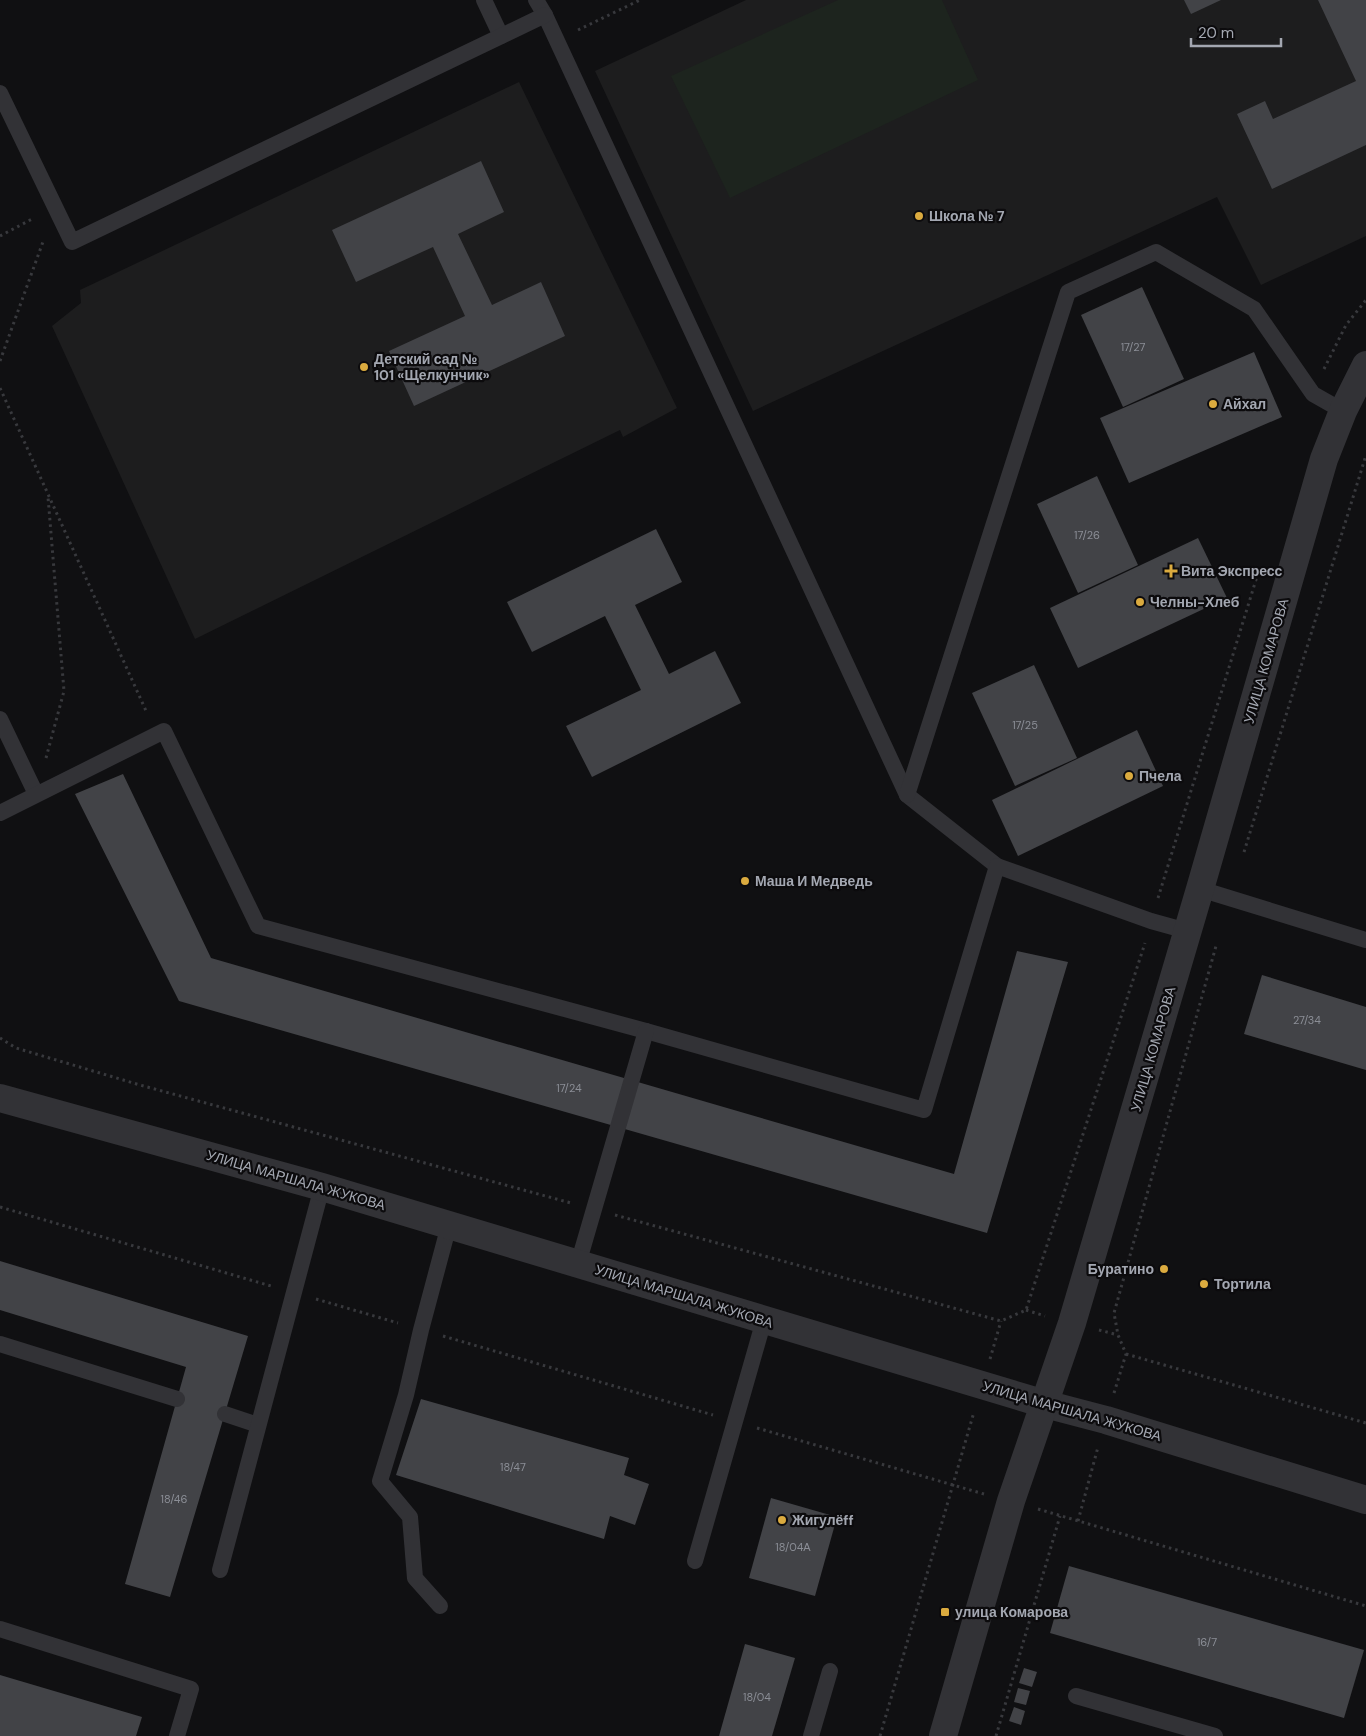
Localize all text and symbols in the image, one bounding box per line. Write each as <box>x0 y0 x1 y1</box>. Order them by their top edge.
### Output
scale bar <box>1191 15 1281 47</box>
text: 20 m <box>1198 23 1234 43</box>
place label: Школа № 7 <box>929 207 1005 225</box>
marker: Школа № 7 <box>913 210 925 222</box>
house number: 17/27 <box>1121 340 1145 354</box>
place label: Детский сад № 101 «Щелкунчик» <box>374 350 490 384</box>
marker: Детский сад № 101 «Щелкунчик» <box>358 361 370 373</box>
place label: Айхал <box>1223 395 1266 413</box>
marker: Айхал <box>1207 398 1219 410</box>
house number: 17/26 <box>1074 528 1100 542</box>
place label: Вита Экспресс <box>1181 562 1283 580</box>
marker: Вита Экспресс <box>1165 565 1177 577</box>
place label: Челны-Хлеб <box>1150 593 1240 611</box>
marker: Челны-Хлеб <box>1134 596 1146 608</box>
street label: УЛИЦА КОМАРОВА <box>1240 596 1293 726</box>
house number: 17/25 <box>1012 718 1038 732</box>
place label: Пчела <box>1139 767 1182 785</box>
marker: Пчела <box>1123 770 1135 782</box>
place label: Маша И Медведь <box>755 872 873 890</box>
marker: Маша И Медведь <box>739 875 751 887</box>
street label: УЛИЦА КОМАРОВА <box>1127 984 1180 1114</box>
house number: 27/34 <box>1293 1013 1321 1027</box>
house number: 17/24 <box>556 1081 582 1095</box>
street label: УЛИЦА МАРШАЛА ЖУКОВА <box>204 1146 388 1214</box>
street label: УЛИЦА МАРШАЛА ЖУКОВА <box>593 1260 776 1332</box>
place label: Буратино <box>1088 1260 1154 1278</box>
marker: Буратино <box>1158 1263 1170 1275</box>
place label: Тортила <box>1214 1275 1271 1293</box>
marker: Тортила <box>1198 1278 1210 1290</box>
street label: УЛИЦА МАРШАЛА ЖУКОВА <box>980 1377 1164 1445</box>
house number: 18/47 <box>500 1460 526 1474</box>
house number: 18/46 <box>161 1492 188 1506</box>
place label: Жигулёff <box>791 1511 854 1529</box>
marker: Жигулёff <box>776 1514 788 1526</box>
house number: 18/04А <box>775 1540 811 1554</box>
place label: улица Комарова <box>955 1603 1068 1621</box>
marker: улица Комарова <box>939 1606 951 1618</box>
house number: 16/7 <box>1197 1635 1217 1649</box>
house number: 18/04 <box>743 1690 771 1704</box>

